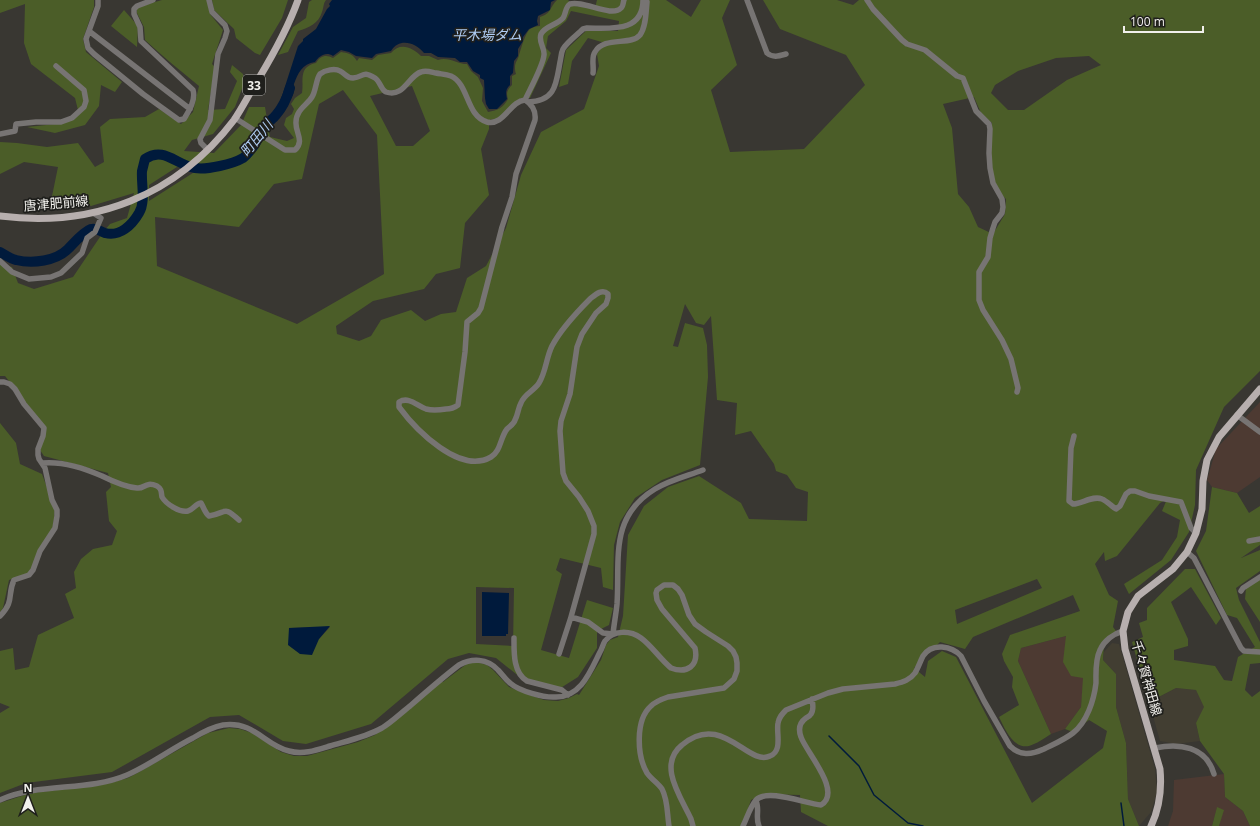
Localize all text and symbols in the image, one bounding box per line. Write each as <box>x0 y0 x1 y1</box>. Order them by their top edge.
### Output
scale bar <box>1124 8 1203 34</box>
text: 100 m <box>1130 13 1165 30</box>
water label: 平木場ダム <box>452 25 522 44</box>
road number: 33 <box>243 75 265 95</box>
water label: 町田川 <box>235 114 278 160</box>
street label: 唐津肥前線 <box>23 191 89 215</box>
street label: 千々賀神田線 <box>1128 638 1166 718</box>
north arrow <box>8 778 48 818</box>
text: N <box>24 780 32 795</box>

